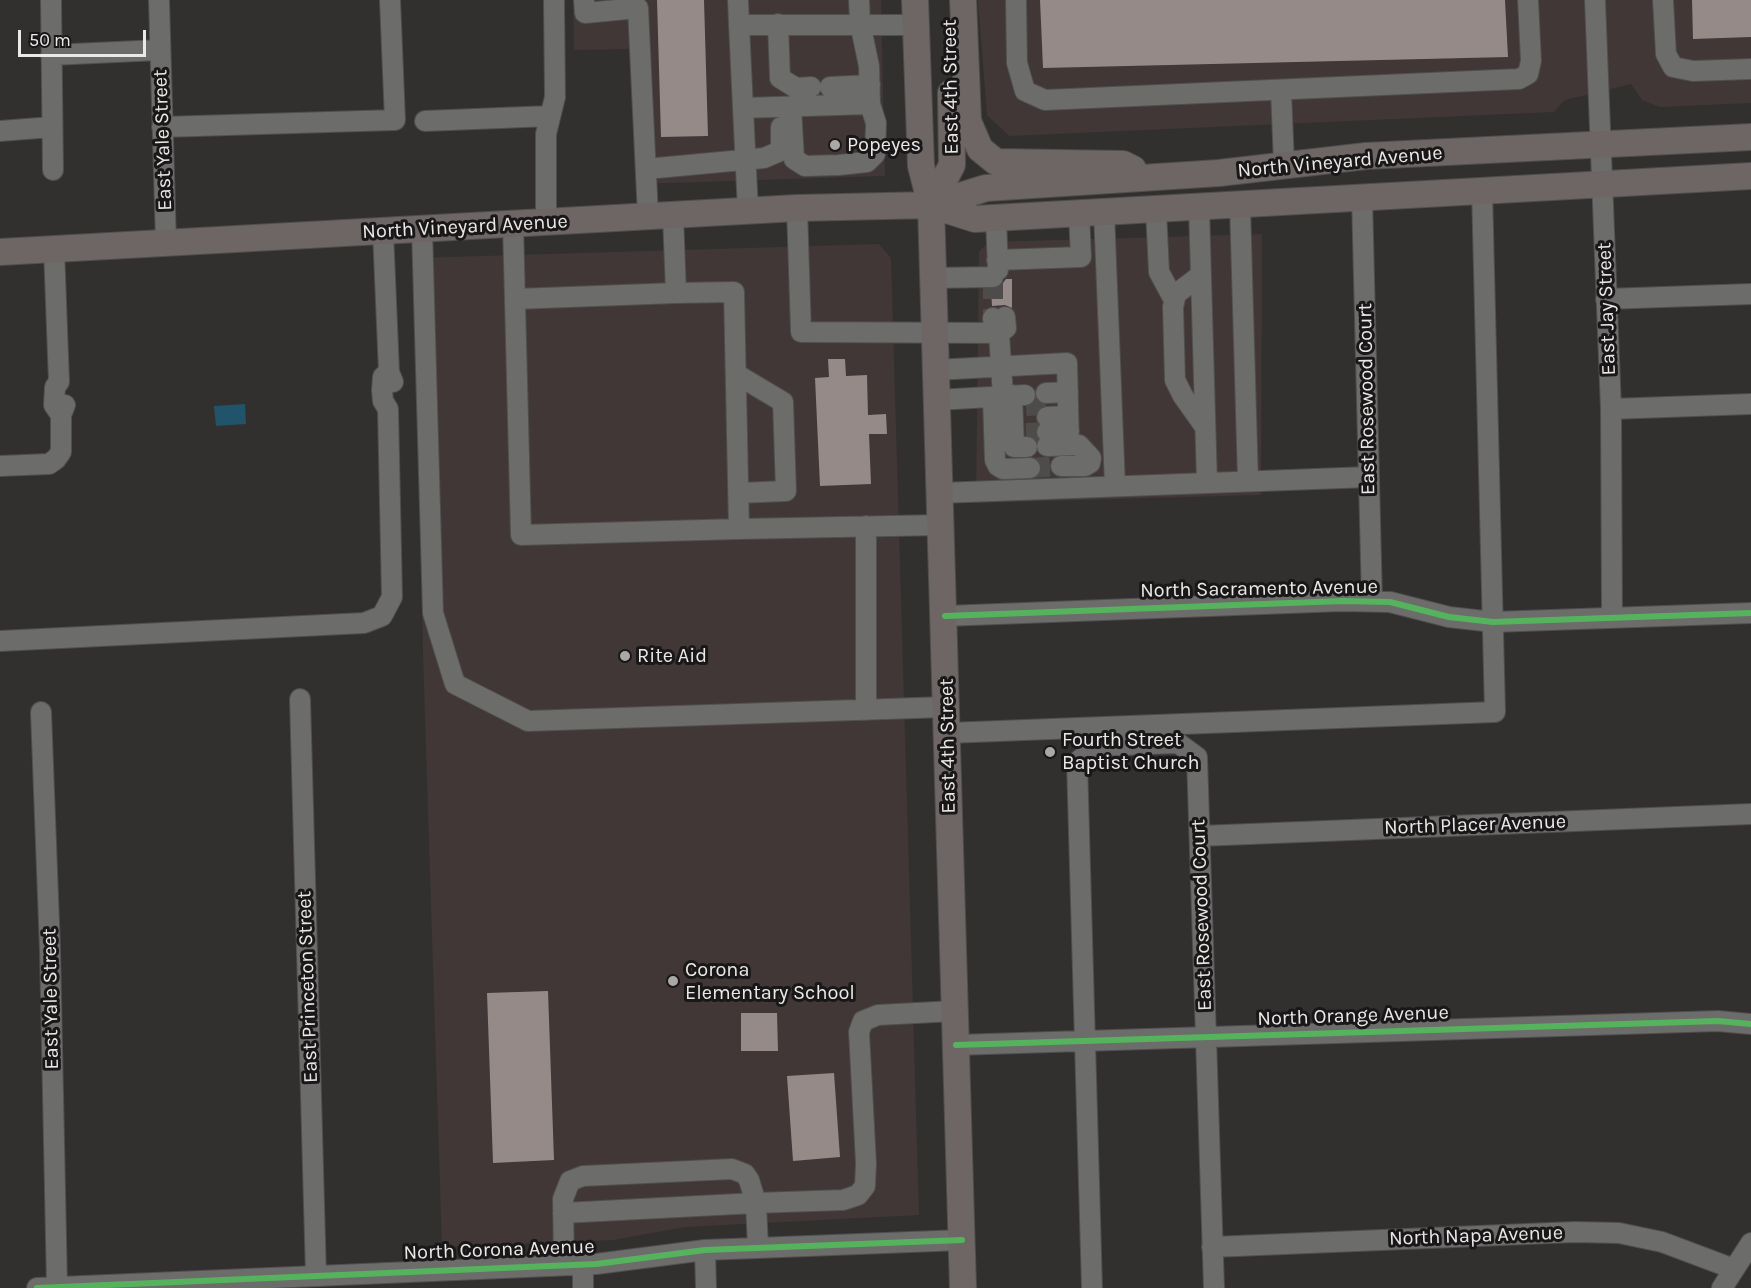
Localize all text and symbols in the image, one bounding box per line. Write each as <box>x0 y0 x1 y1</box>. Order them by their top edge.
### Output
scale bar <box>21 18 148 56</box>
street label: East 4th Street <box>938 19 964 155</box>
text: 50 m <box>29 29 71 51</box>
street label: East Yale Street <box>149 69 177 211</box>
place label: Popeyes <box>847 133 921 157</box>
marker: Popeyes <box>828 138 842 152</box>
street label: North Vineyard Avenue <box>1236 141 1444 183</box>
street label: North Vineyard Avenue <box>362 210 568 244</box>
street label: East Jay Street <box>1593 242 1621 376</box>
street label: East Rosewood Court <box>1353 303 1381 495</box>
street label: North Sacramento Avenue <box>1140 575 1378 603</box>
place label: Rite Aid <box>637 644 707 668</box>
marker: Rite Aid <box>618 649 632 663</box>
street label: East 4th Street <box>935 678 961 814</box>
place label: Fourth Street Baptist Church <box>1062 728 1199 775</box>
marker: Fourth Street Baptist Church <box>1043 745 1057 759</box>
street label: North Placer Avenue <box>1384 810 1566 840</box>
street label: East Rosewood Court <box>1187 819 1217 1011</box>
street label: East Princeton Street <box>293 891 323 1083</box>
street label: East Yale Street <box>38 928 64 1070</box>
place label: Corona Elementary School <box>685 958 855 1005</box>
marker: Corona Elementary School <box>666 974 680 988</box>
street label: North Orange Avenue <box>1257 1001 1449 1031</box>
street label: North Napa Avenue <box>1389 1221 1563 1251</box>
street label: North Corona Avenue <box>403 1235 595 1265</box>

